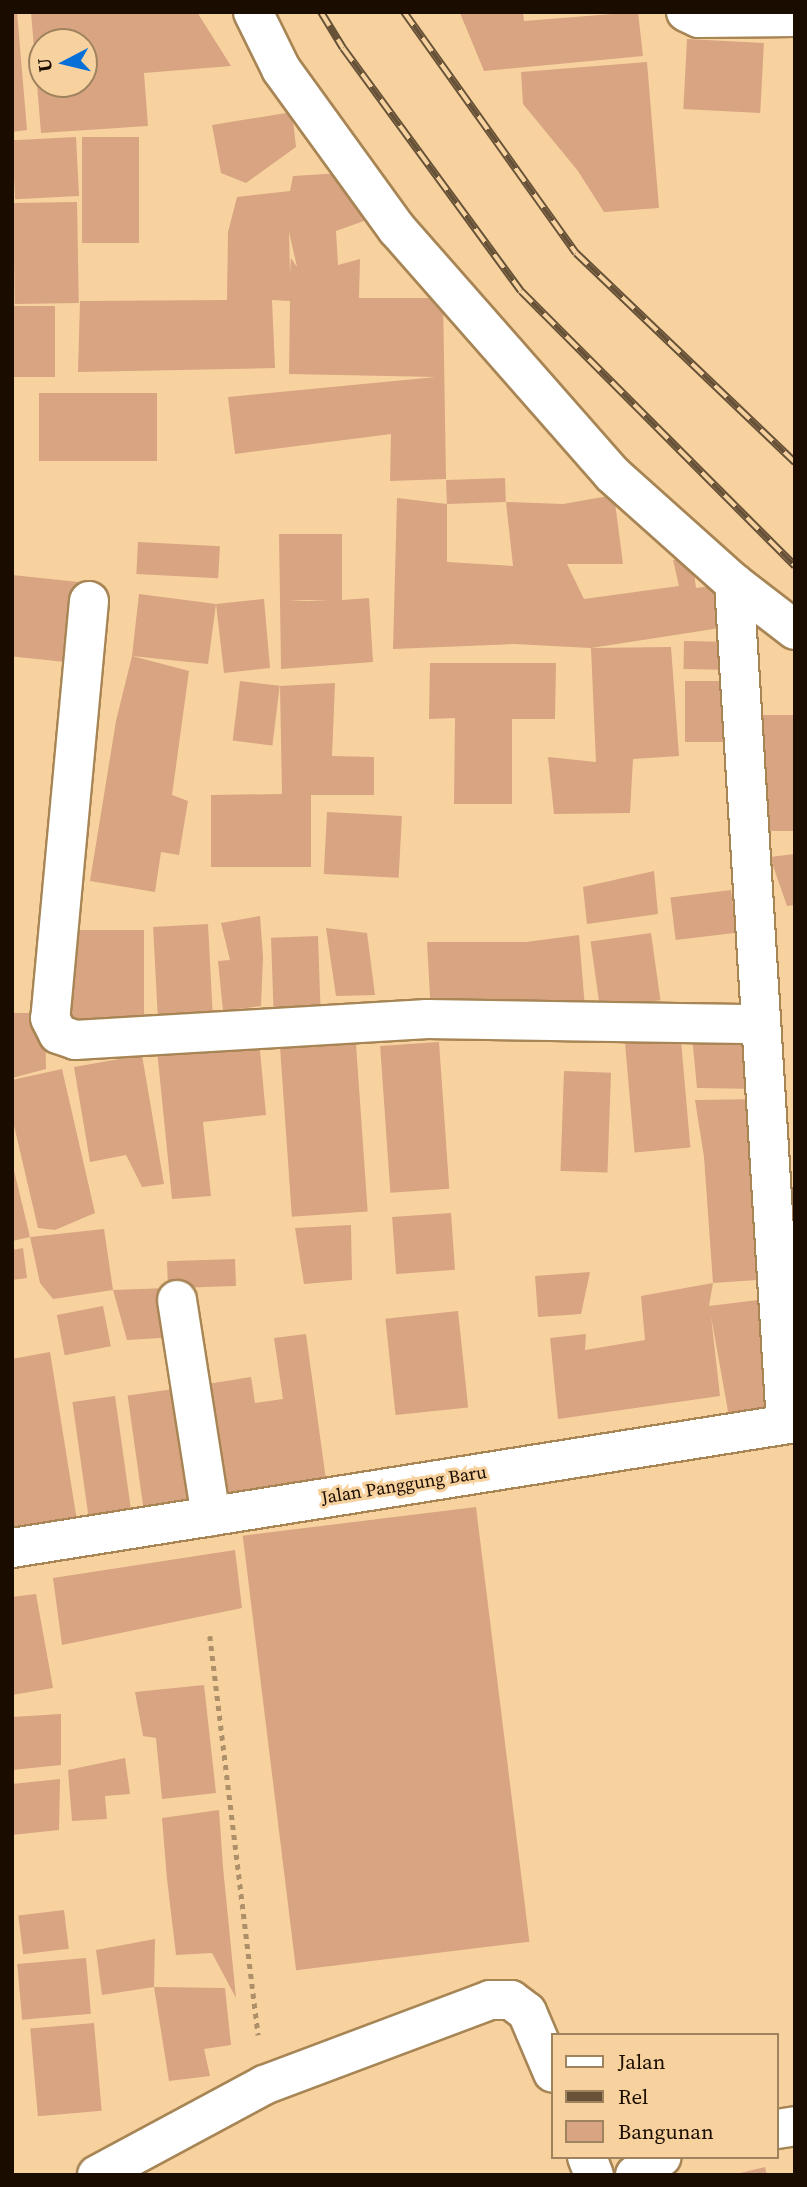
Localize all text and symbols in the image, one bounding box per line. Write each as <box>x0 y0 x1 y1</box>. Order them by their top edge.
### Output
north arrow <box>28 28 98 98</box>
text: U <box>30 57 58 74</box>
street label: Jalan Panggung Baru <box>320 1461 488 1509</box>
legend <box>552 2033 779 2159</box>
text: Jalan <box>618 2047 665 2076</box>
text: Rel <box>618 2082 648 2111</box>
text: Bangunan <box>618 2117 714 2146</box>

